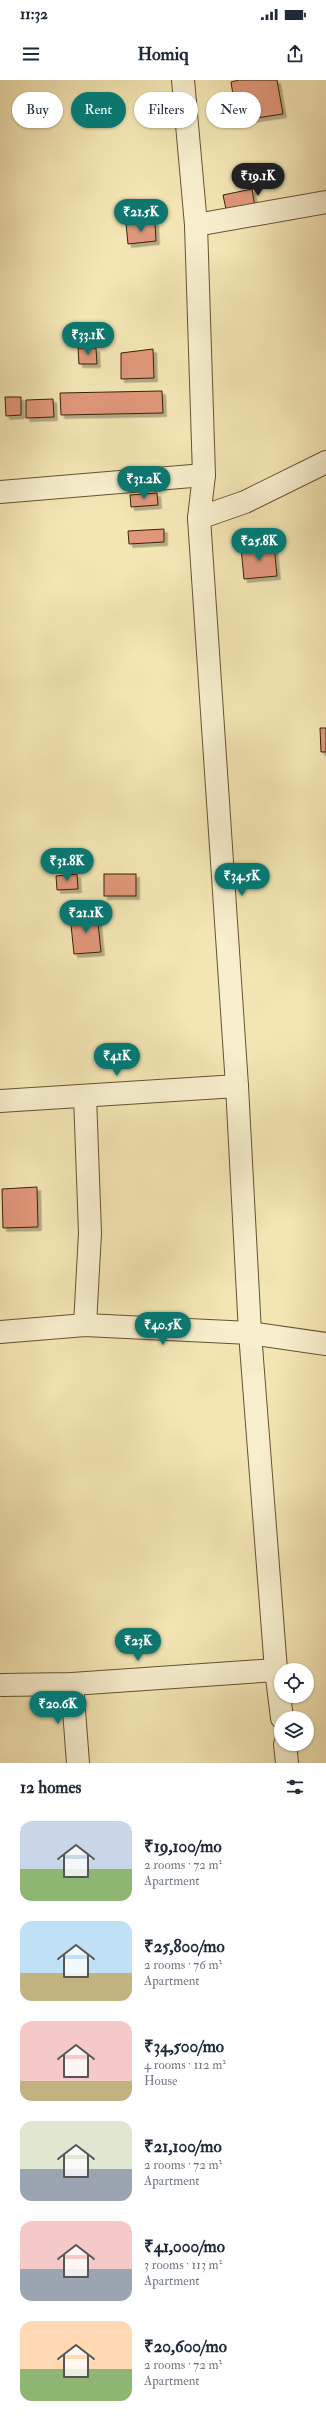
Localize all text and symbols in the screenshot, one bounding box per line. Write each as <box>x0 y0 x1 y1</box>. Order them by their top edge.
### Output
text: 11:32 <box>20 5 48 24</box>
icon: menu <box>20 43 42 65</box>
text: Homiq <box>137 43 189 66</box>
icon: share <box>284 43 306 65</box>
chip: Buy <box>12 92 63 128</box>
chip: Rent <box>71 92 126 128</box>
chip: Filters <box>134 92 198 128</box>
chip: New <box>206 92 261 128</box>
pin: ₹19.1K <box>225 163 291 197</box>
text: ₹19.1K <box>241 168 275 184</box>
pin: ₹21.5K <box>108 199 174 233</box>
text: ₹21.5K <box>123 204 159 220</box>
pin: ₹33.1K <box>55 322 121 356</box>
text: ₹33.1K <box>71 327 105 343</box>
pin: ₹31.2K <box>111 466 177 500</box>
text: ₹31.2K <box>126 471 162 487</box>
pin: ₹25.8K <box>226 528 292 562</box>
text: ₹25.8K <box>240 533 278 549</box>
pin: ₹31.8K <box>34 848 100 882</box>
text: ₹31.8K <box>50 853 84 869</box>
pin: ₹34.5K <box>209 863 275 897</box>
text: ₹34.5K <box>224 868 260 884</box>
pin: ₹21.1K <box>53 900 119 934</box>
text: ₹21.1K <box>69 905 103 921</box>
pin: ₹41K <box>93 1043 141 1077</box>
text: ₹41K <box>103 1048 131 1064</box>
pin: ₹40.5K <box>130 1312 196 1346</box>
text: ₹40.5K <box>144 1317 182 1333</box>
pin: ₹23K <box>114 1628 162 1662</box>
text: ₹23K <box>124 1633 152 1649</box>
map controls <box>274 1663 314 1751</box>
button: locate <box>274 1663 314 1703</box>
pin: ₹20.6K <box>25 1691 91 1725</box>
text: ₹20.6K <box>39 1696 77 1712</box>
button: layers <box>274 1711 314 1751</box>
icon: filters <box>284 1776 306 1798</box>
text: 12 homes <box>20 1777 81 1798</box>
text: ₹19,100/mo <box>144 1836 222 1857</box>
icon: home <box>52 1837 100 1885</box>
text: 2 rooms · 72 m² <box>144 1857 222 1873</box>
text: Apartment <box>144 1873 200 1889</box>
text: ₹25,800/mo <box>144 1936 225 1957</box>
icon: home <box>52 1937 100 1985</box>
text: 2 rooms · 76 m² <box>144 1957 222 1973</box>
text: Apartment <box>144 1973 200 1989</box>
text: ₹34,500/mo <box>144 2036 224 2057</box>
icon: home <box>52 2037 100 2085</box>
text: 4 rooms · 112 m² <box>144 2057 226 2073</box>
text: House <box>144 2073 177 2089</box>
text: ₹21,100/mo <box>144 2136 222 2157</box>
icon: home <box>52 2137 100 2185</box>
text: 2 rooms · 72 m² <box>144 2157 222 2173</box>
text: Apartment <box>144 2173 200 2189</box>
text: ₹41,000/mo <box>144 2236 225 2257</box>
icon: home <box>52 2237 100 2285</box>
text: 3 rooms · 113 m² <box>144 2257 222 2273</box>
text: Apartment <box>144 2273 200 2289</box>
text: ₹20,600/mo <box>144 2336 227 2357</box>
icon: home <box>52 2337 100 2385</box>
text: 2 rooms · 72 m² <box>144 2357 222 2373</box>
text: Apartment <box>144 2373 200 2389</box>

